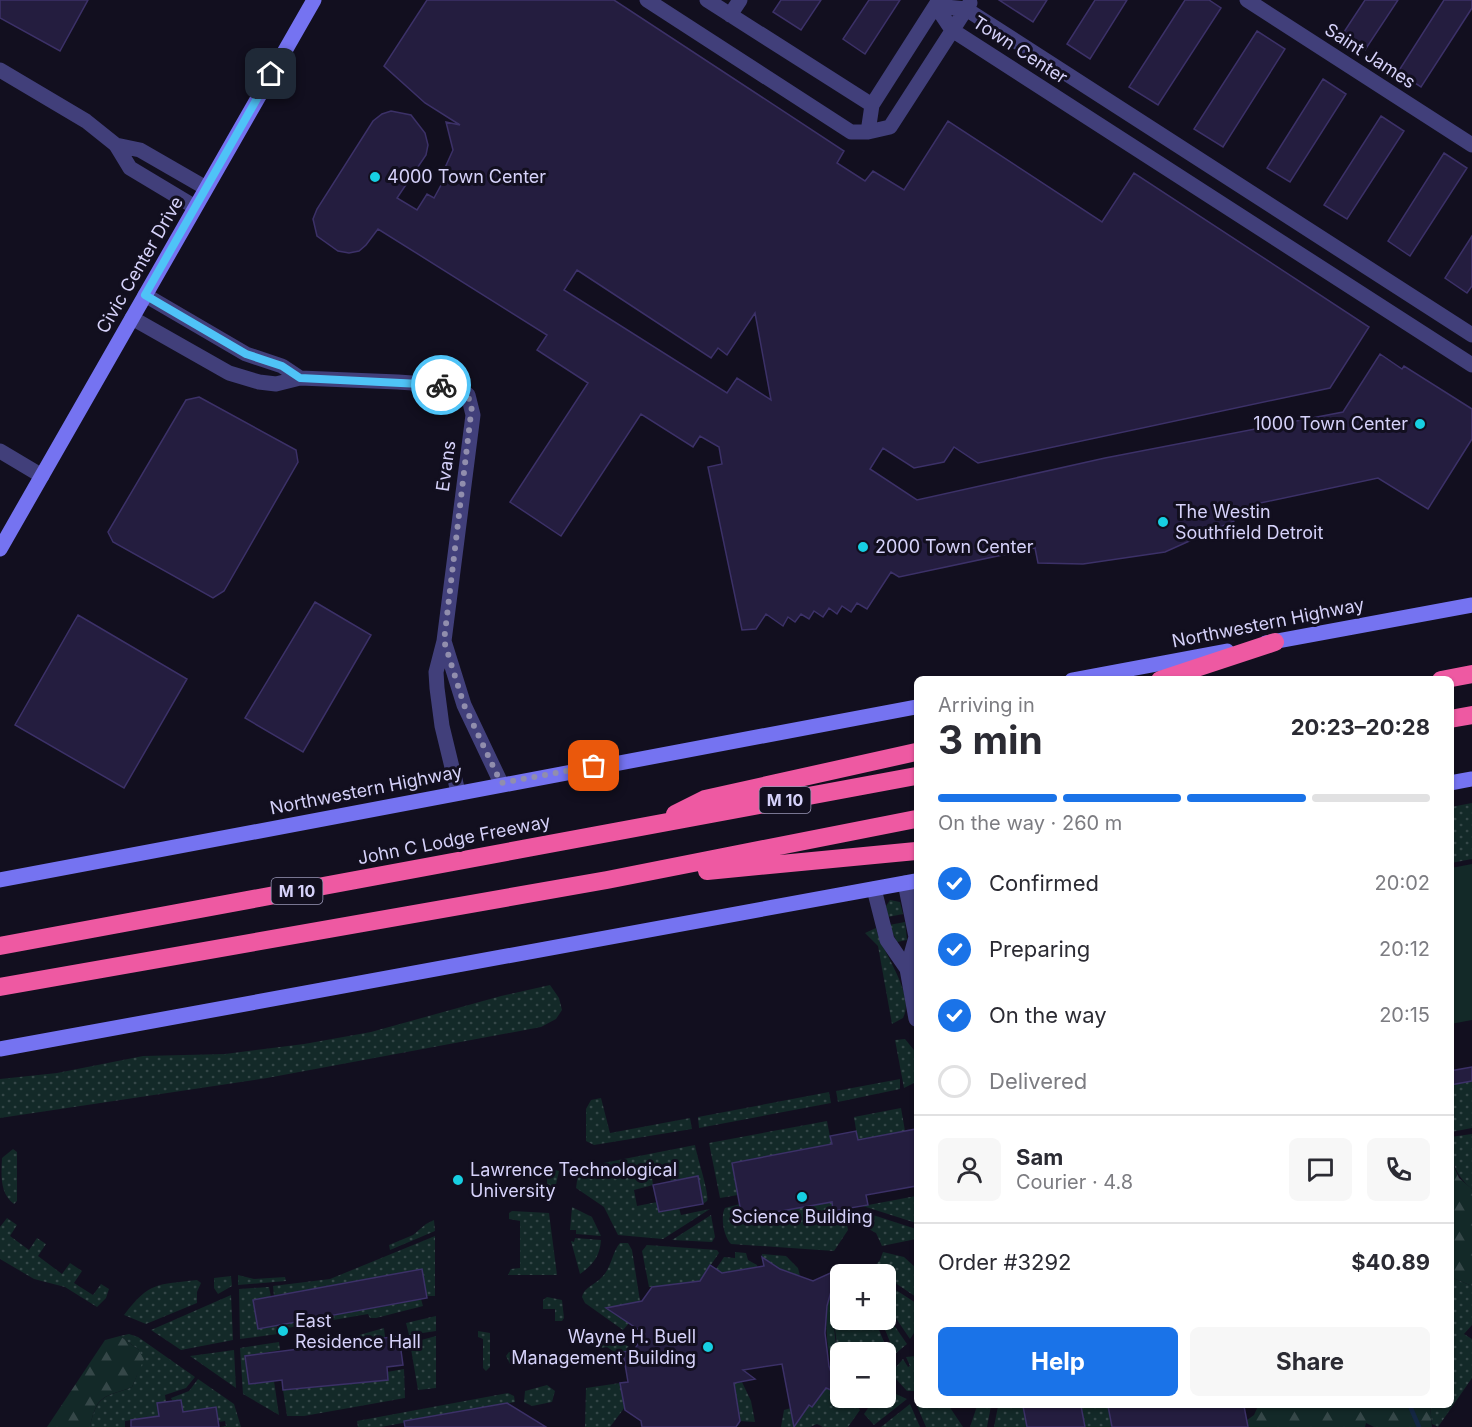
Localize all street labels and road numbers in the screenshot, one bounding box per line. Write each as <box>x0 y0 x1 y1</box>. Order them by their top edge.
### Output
street label: Town Center <box>969 11 1072 88</box>
street label: Saint James <box>1321 19 1419 93</box>
street label: Civic Center Drive <box>92 193 187 337</box>
street label: Evans <box>432 439 459 493</box>
street label: Northwestern Highway <box>1170 594 1366 651</box>
street label: Northwestern Highway <box>268 761 464 818</box>
road number: M 10 <box>760 787 810 813</box>
street label: John C Lodge Freeway <box>356 810 552 869</box>
road number: M 10 <box>272 878 322 904</box>

